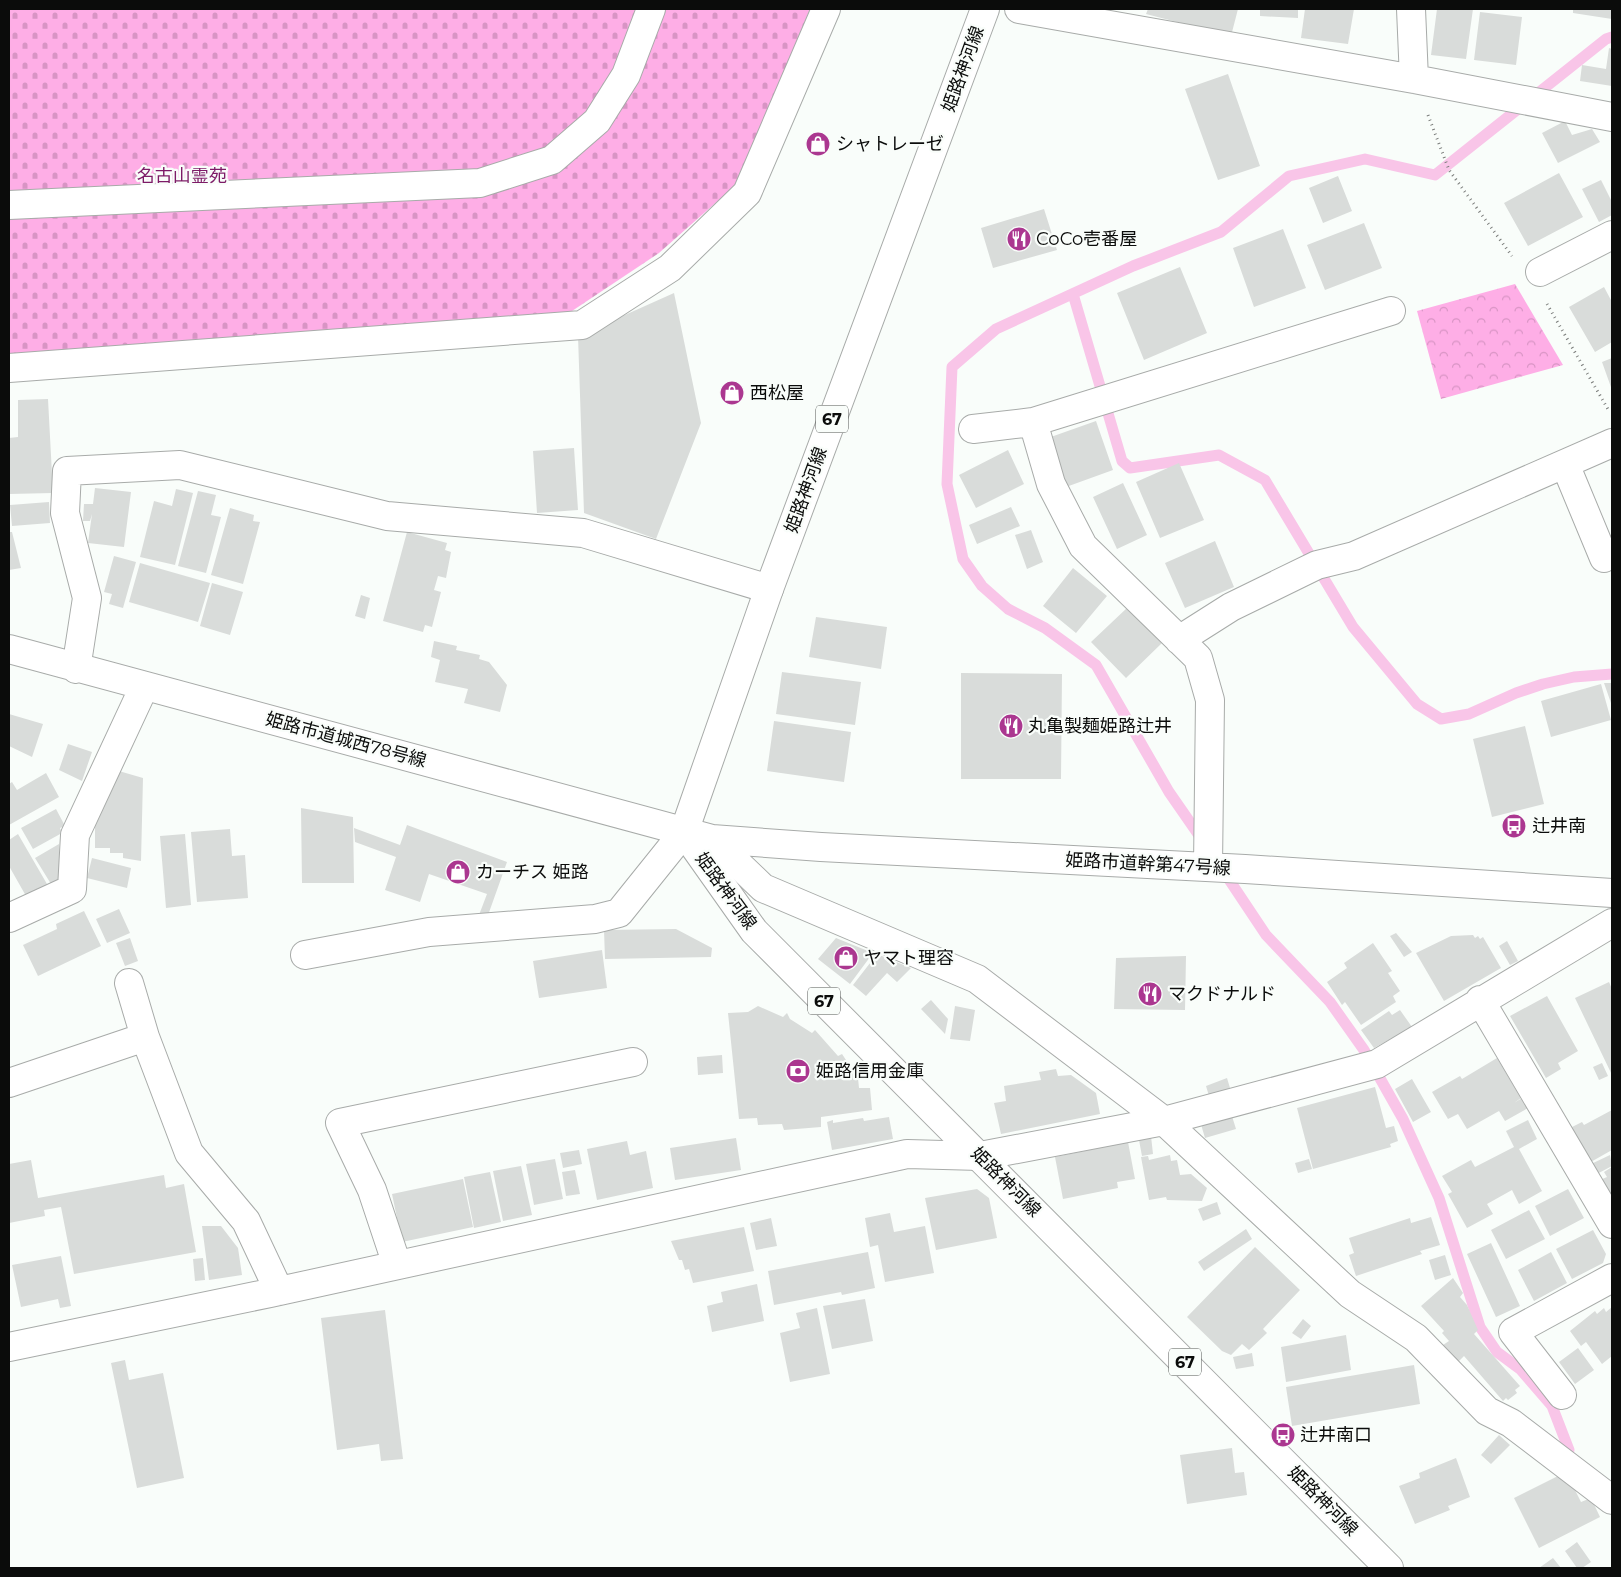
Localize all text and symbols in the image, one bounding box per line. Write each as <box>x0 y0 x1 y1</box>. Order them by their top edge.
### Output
street label: 姫路神河線 <box>937 23 989 115</box>
shop icon: シャトレーゼ <box>805 131 831 157</box>
place label: シャトレーゼ <box>836 133 944 155</box>
park label: 名古山霊苑 <box>137 165 227 187</box>
restaurant icon: CoCo壱番屋 <box>1006 226 1032 252</box>
place label: CoCo壱番屋 <box>1036 228 1137 250</box>
shop icon: 西松屋 <box>719 380 745 406</box>
place label: 西松屋 <box>750 382 804 404</box>
road number: 67 <box>816 406 848 432</box>
street label: 姫路神河線 <box>780 444 832 536</box>
street label: 姫路市道城西78号線 <box>263 708 429 772</box>
restaurant icon: 丸亀製麺姫路辻井 <box>998 713 1024 739</box>
place label: 丸亀製麺姫路辻井 <box>1028 715 1172 737</box>
bus stop icon: 辻井南 <box>1501 813 1527 839</box>
place label: 辻井南 <box>1532 815 1586 837</box>
street label: 姫路神河線 <box>691 848 761 934</box>
street label: 姫路市道幹第47号線 <box>1065 849 1231 879</box>
shop icon: カーチス 姫路 <box>445 859 471 885</box>
place label: カーチス 姫路 <box>476 861 589 883</box>
shop icon: ヤマト理容 <box>833 945 859 971</box>
place label: ヤマト理容 <box>864 947 954 969</box>
restaurant icon: マクドナルド <box>1137 981 1163 1007</box>
place label: マクドナルド <box>1168 983 1276 1005</box>
road number: 67 <box>808 988 840 1014</box>
bank icon: 姫路信用金庫 <box>785 1058 811 1084</box>
place label: 姫路信用金庫 <box>816 1060 924 1082</box>
street label: 姫路神河線 <box>966 1142 1046 1222</box>
road number: 67 <box>1169 1348 1201 1375</box>
bus stop icon: 辻井南口 <box>1270 1422 1296 1448</box>
place label: 辻井南口 <box>1300 1424 1372 1446</box>
street label: 姫路神河線 <box>1283 1461 1363 1541</box>

